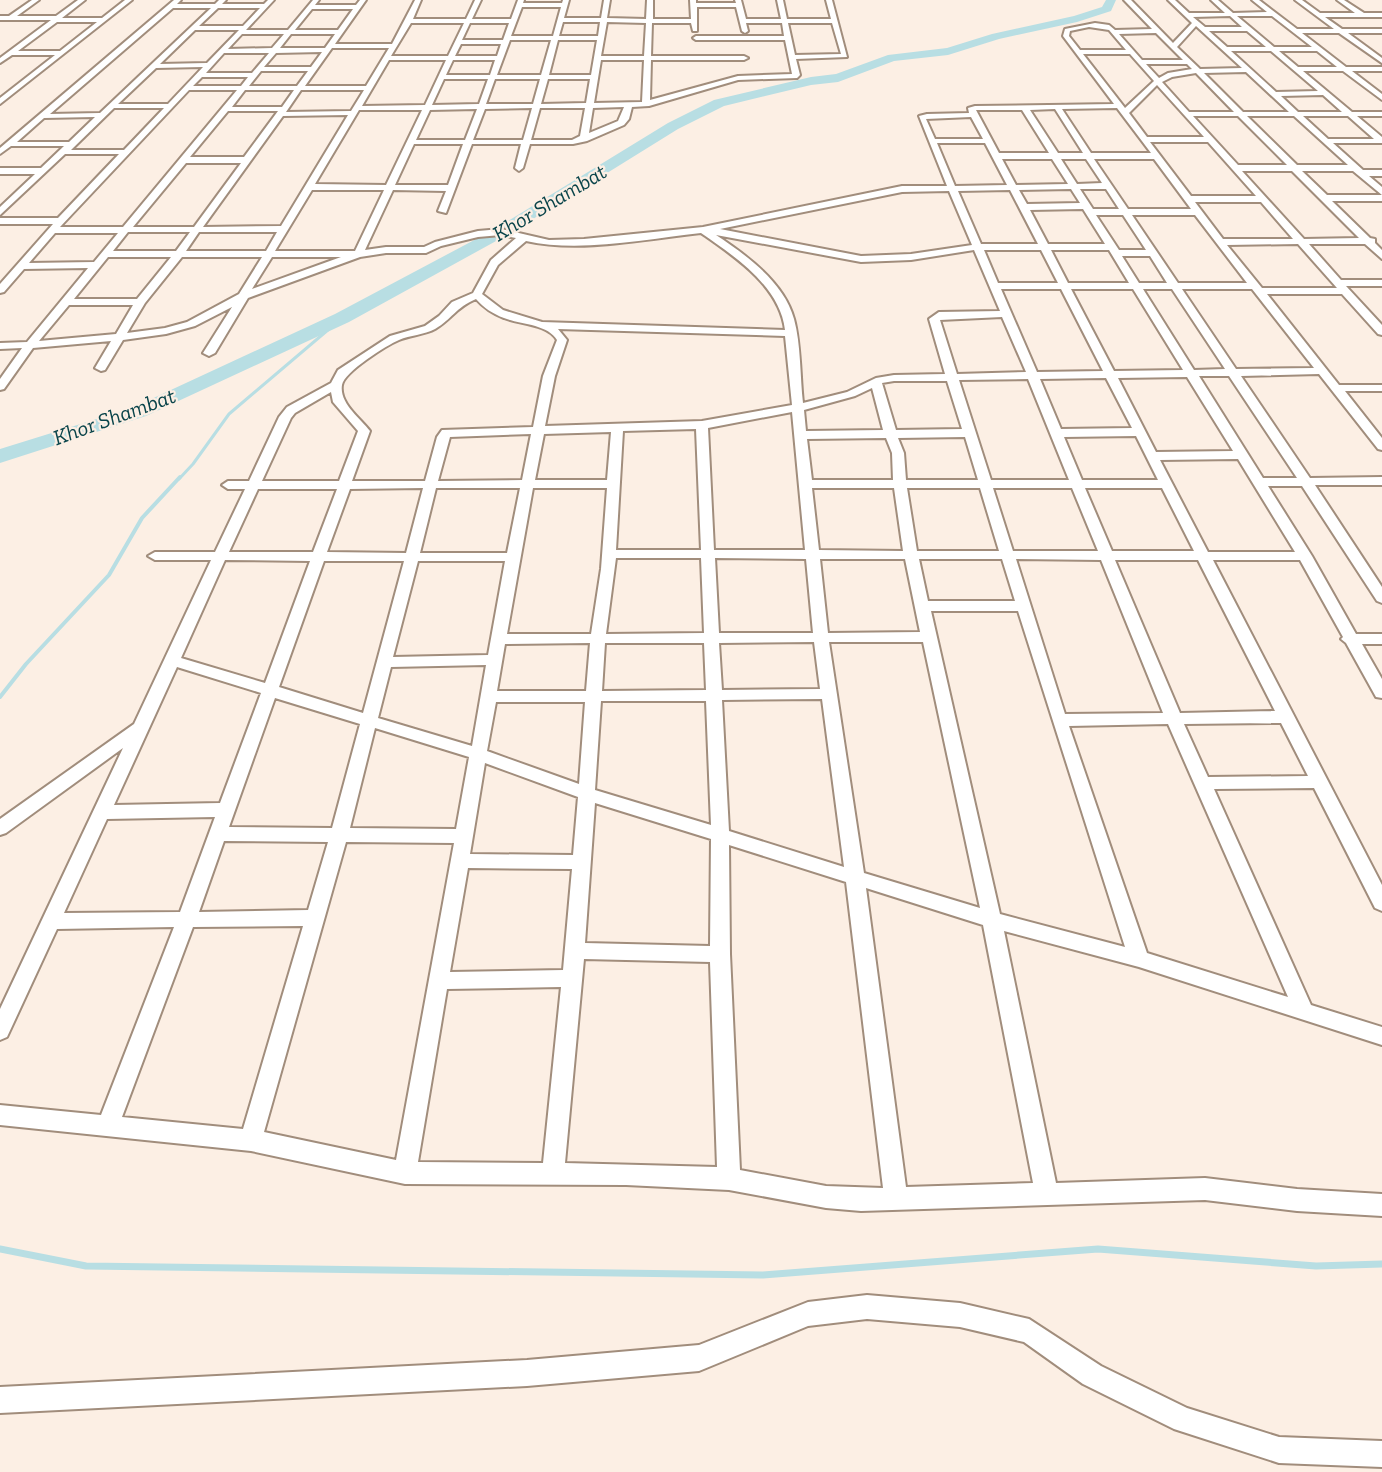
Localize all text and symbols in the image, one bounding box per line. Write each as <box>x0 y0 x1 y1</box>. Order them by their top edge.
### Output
water label: Khor Shambat <box>487 158 612 247</box>
water label: Khor Shambat <box>49 382 180 451</box>

